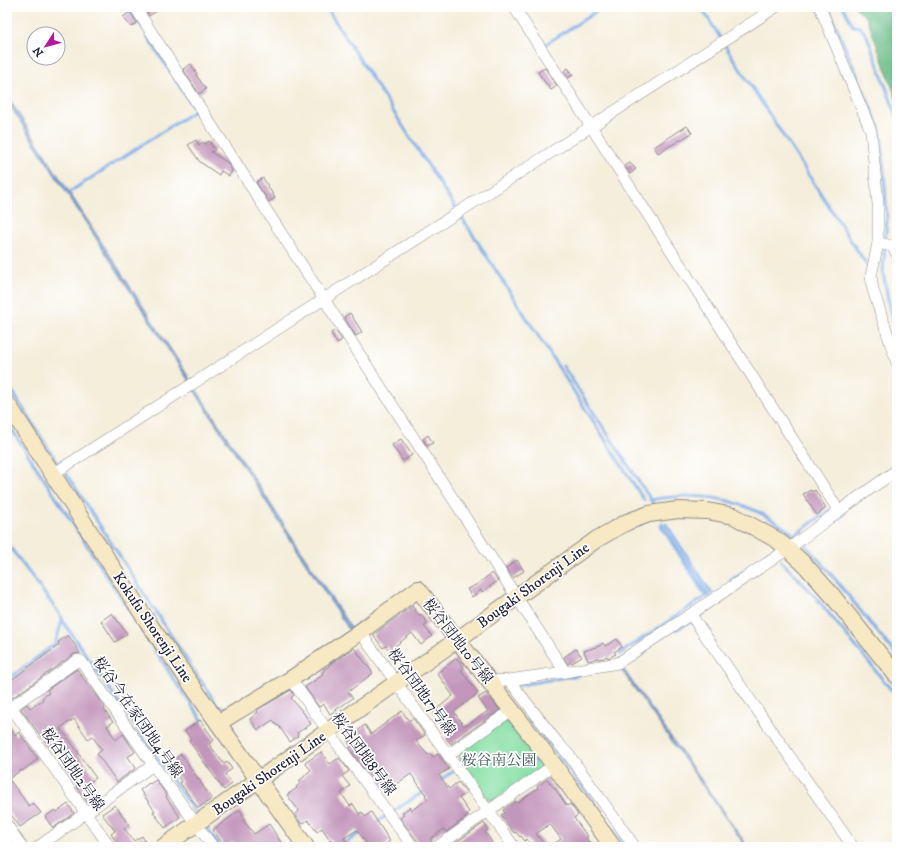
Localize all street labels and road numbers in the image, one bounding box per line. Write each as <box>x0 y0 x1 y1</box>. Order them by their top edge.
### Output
street label: Bougaki Shorenji Line <box>473 538 593 633</box>
street label: Kokufu Shorenji Line <box>109 568 197 686</box>
street label: 桜谷団地10号線 <box>418 595 497 688</box>
street label: 桜谷団地17号線 <box>384 645 460 740</box>
street label: 桜谷今在家団地4号線 <box>89 653 187 782</box>
street label: 桜谷団地8号線 <box>327 709 400 799</box>
street label: 桜谷団地2号線 <box>37 724 108 815</box>
street label: Bougaki Shorenji Line <box>209 727 330 820</box>

